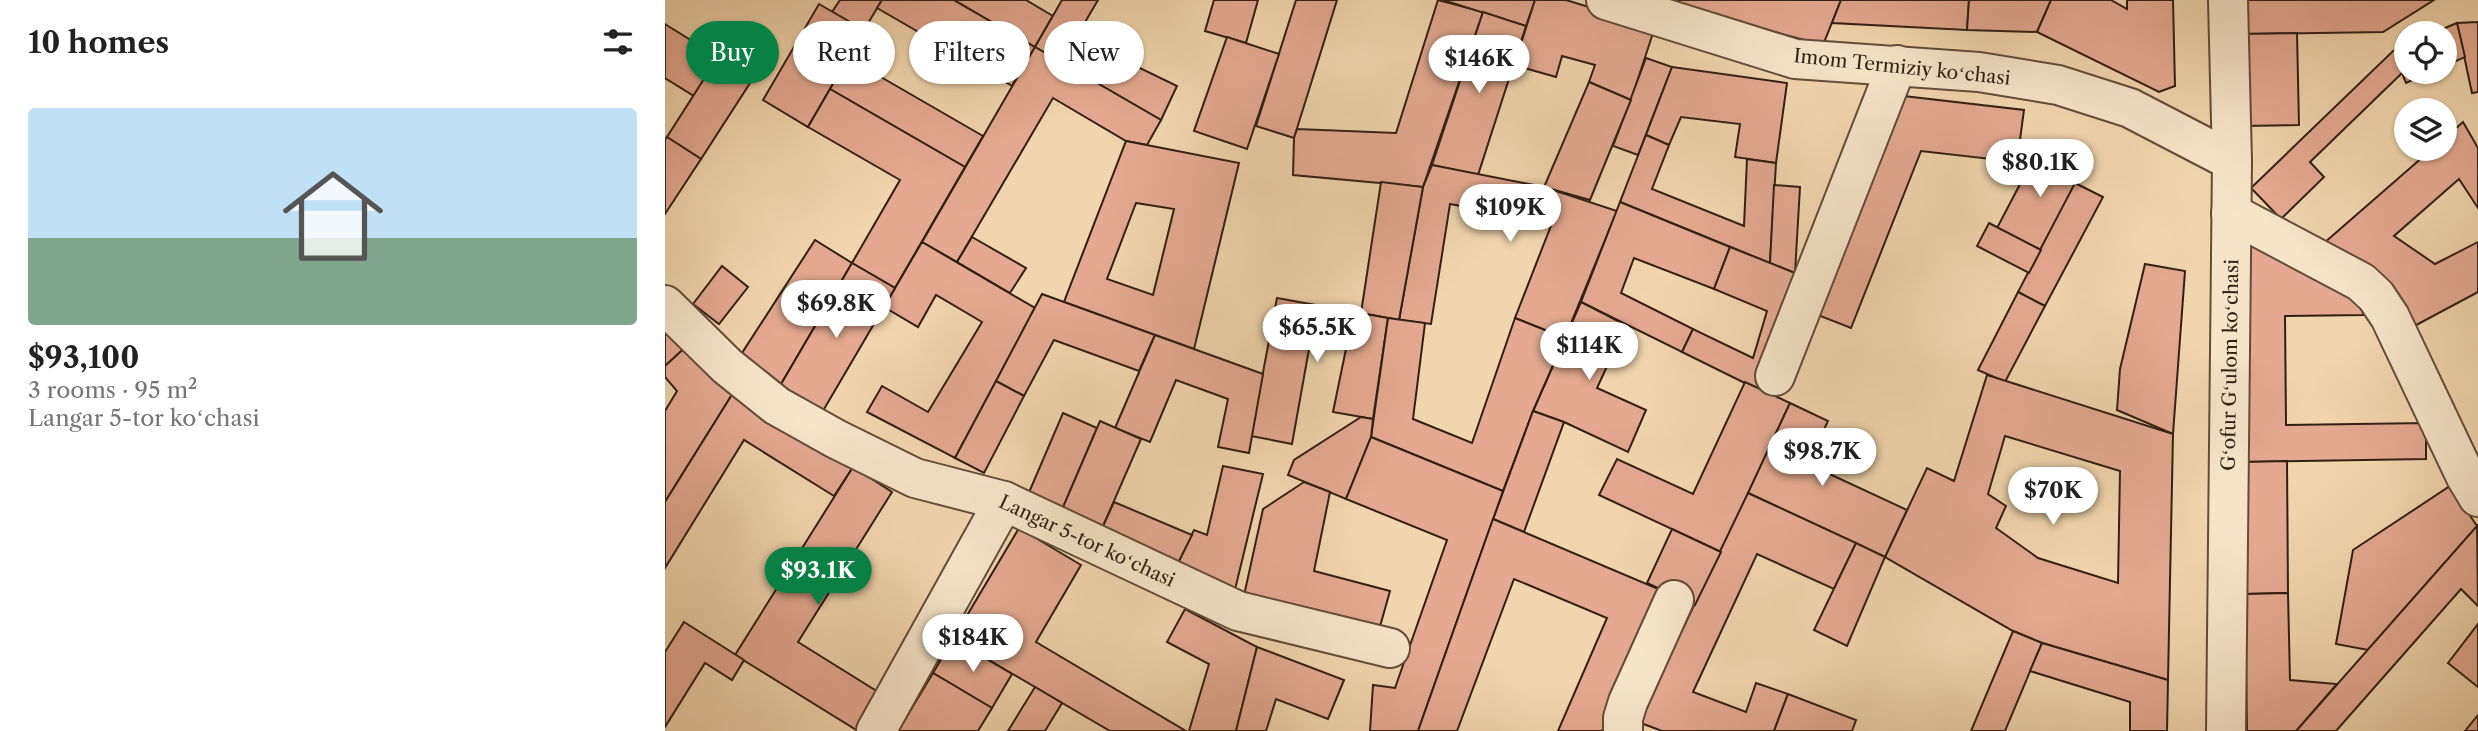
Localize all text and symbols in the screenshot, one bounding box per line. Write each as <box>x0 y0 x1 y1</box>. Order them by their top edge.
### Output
chip: Buy <box>686 21 779 84</box>
chip: Rent <box>793 21 895 84</box>
chip: Filters <box>909 21 1030 84</box>
chip: New <box>1044 21 1144 84</box>
map controls <box>2394 21 2457 161</box>
button: locate <box>2394 21 2457 84</box>
icon: filters <box>599 23 637 61</box>
text: 10 homes <box>28 24 169 61</box>
pin: $146K <box>1430 36 1528 95</box>
text: $146K <box>1445 44 1513 72</box>
street label: Imom Termiziy koʻchasi <box>1792 44 2012 90</box>
button: layers <box>2394 98 2457 161</box>
pin: $80.1K <box>1983 140 2097 199</box>
text: $80.1K <box>2002 148 2078 176</box>
icon: home <box>270 153 396 279</box>
pin: $109K <box>1461 184 1559 244</box>
text: $109K <box>1475 193 1545 221</box>
street label: Gʻofur Gʻulom koʻchasi <box>2217 259 2243 471</box>
pin: $69.8K <box>779 280 893 340</box>
text: $69.8K <box>797 289 875 317</box>
pin: $65.5K <box>1260 304 1374 364</box>
text: $65.5K <box>1279 313 1355 341</box>
pin: $114K <box>1540 322 1638 382</box>
text: $114K <box>1556 331 1622 359</box>
text: $93,100 <box>28 339 139 376</box>
text: 3 rooms · 95 m² <box>28 376 197 404</box>
text: Langar 5-tor koʻchasi <box>28 404 260 432</box>
pin: $98.7K <box>1765 428 1879 488</box>
text: $98.7K <box>1783 437 1861 465</box>
pin: $70K <box>2012 468 2094 527</box>
text: $70K <box>2024 476 2082 504</box>
street label: Langar 5-tor koʻchasi <box>995 490 1179 592</box>
pin: $93.1K <box>761 548 875 607</box>
text: $93.1K <box>781 556 855 584</box>
pin: $184K <box>924 614 1022 674</box>
text: $184K <box>938 623 1008 651</box>

